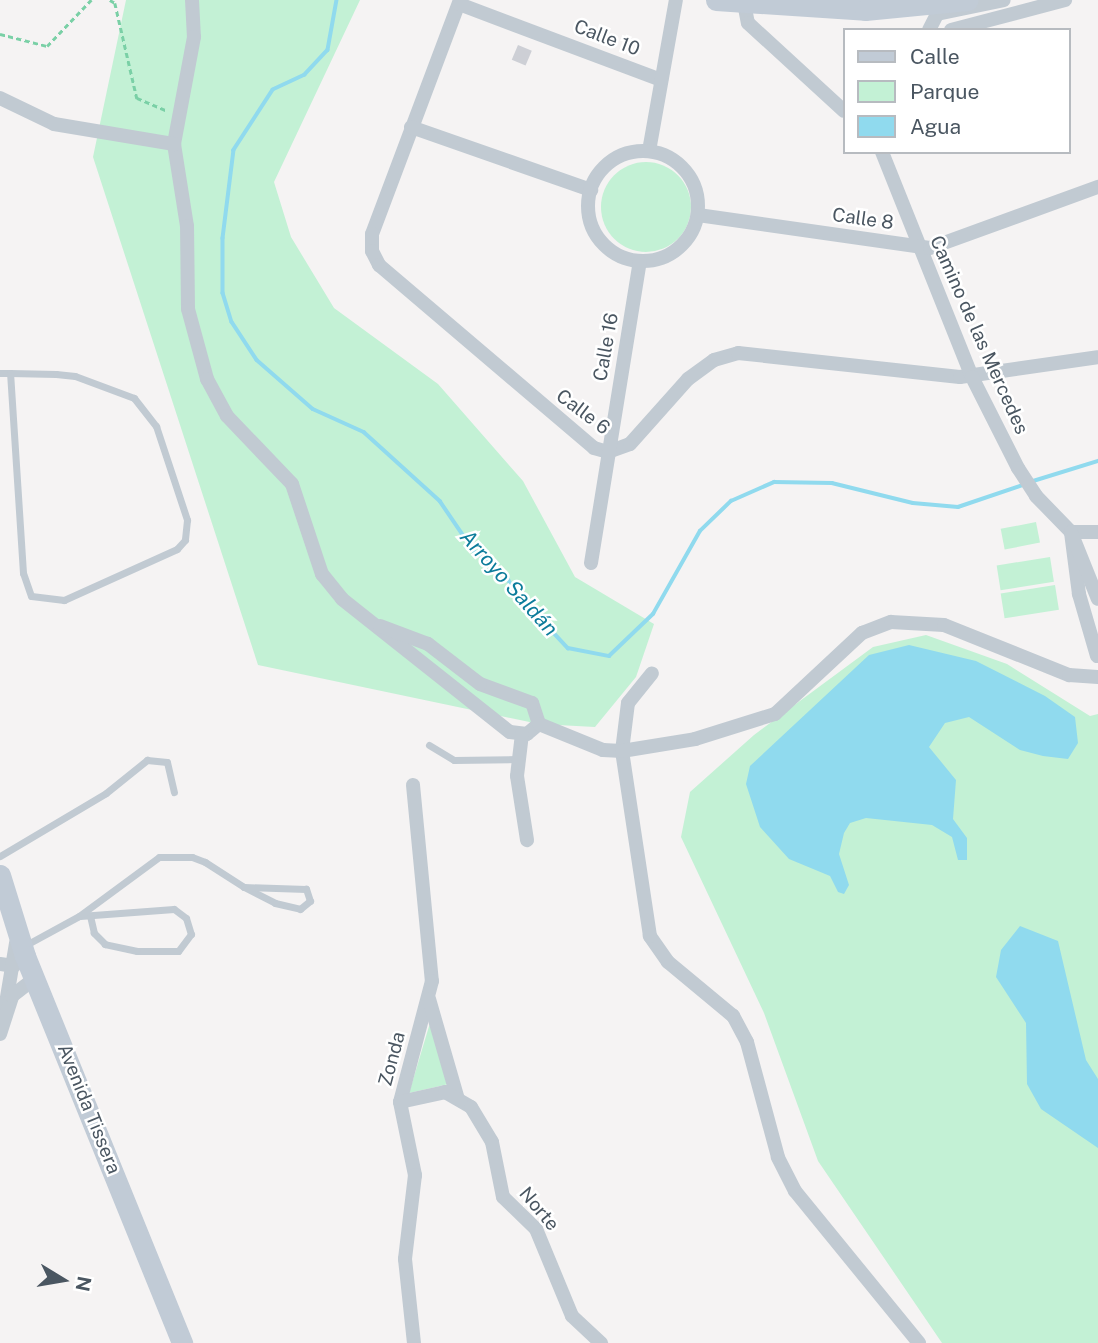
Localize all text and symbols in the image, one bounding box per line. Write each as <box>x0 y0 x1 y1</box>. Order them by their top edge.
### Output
street label: Calle 10 <box>571 15 643 61</box>
legend <box>842 28 1070 154</box>
text: Calle <box>910 44 960 69</box>
text: Parque <box>910 79 979 104</box>
text: Agua <box>910 114 961 139</box>
street label: Calle 8 <box>831 203 895 235</box>
street label: Camino de las Mercedes <box>925 232 1033 438</box>
street label: Calle 16 <box>589 311 623 383</box>
street label: Calle 6 <box>552 384 614 440</box>
water label: Arroyo Saldán <box>455 525 563 641</box>
street label: Zonda <box>374 1029 410 1089</box>
street label: Avenida Tissera <box>53 1041 125 1177</box>
street label: Norte <box>514 1183 564 1235</box>
north arrow <box>28 1245 98 1315</box>
text: N <box>71 1275 96 1293</box>

